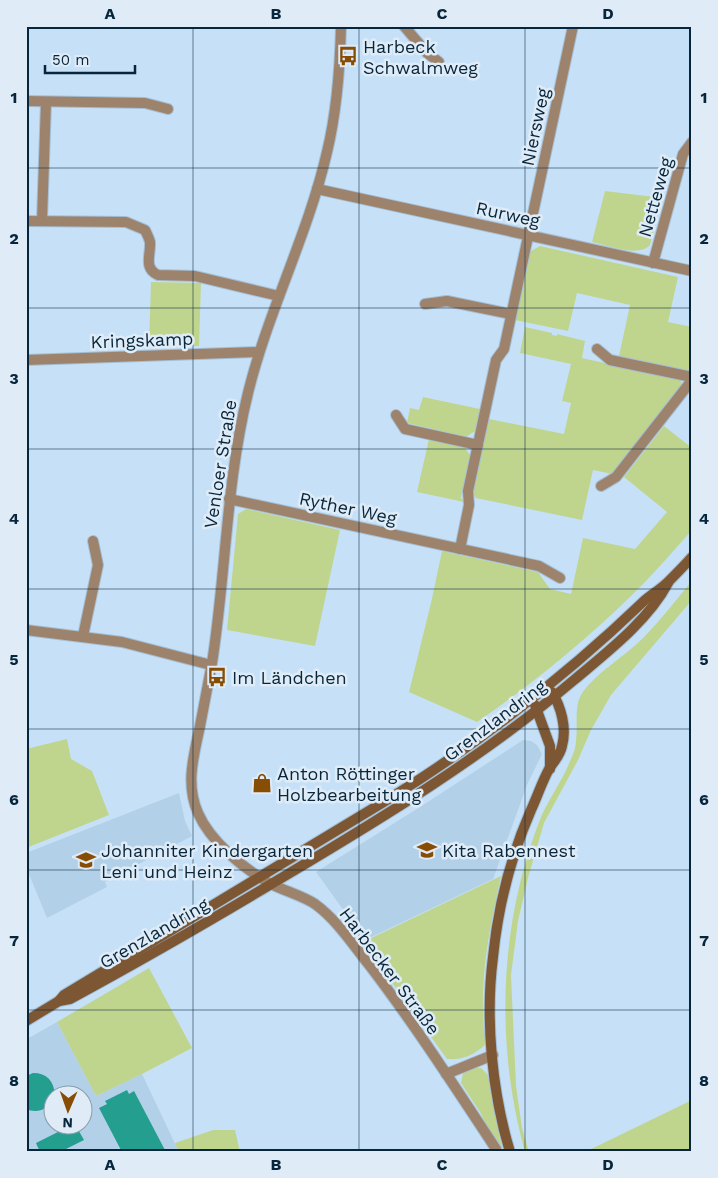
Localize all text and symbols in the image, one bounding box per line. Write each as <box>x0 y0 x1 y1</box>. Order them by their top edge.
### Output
text: A <box>105 4 116 23</box>
text: B <box>271 4 282 23</box>
text: C <box>437 4 448 23</box>
text: D <box>602 4 614 23</box>
place label: Harbeck Schwalmweg <box>363 36 478 78</box>
scale bar <box>45 42 135 74</box>
bus stop icon: Harbeck Schwalmweg <box>337 45 359 67</box>
text: 50 m <box>52 51 89 69</box>
street label: Niersweg <box>517 86 554 168</box>
text: 1 <box>11 88 17 107</box>
text: 1 <box>701 88 707 107</box>
street label: Netteweg <box>634 154 677 239</box>
street label: Rurweg <box>474 197 542 231</box>
text: 2 <box>9 229 19 248</box>
text: 2 <box>699 229 709 248</box>
street label: Kringskamp <box>90 328 194 352</box>
text: 3 <box>9 369 19 388</box>
text: 3 <box>699 369 709 388</box>
street label: Venloer Straße <box>199 398 241 530</box>
street label: Ryther Weg <box>297 487 399 529</box>
text: 4 <box>9 509 19 528</box>
text: 4 <box>699 509 709 528</box>
text: 5 <box>9 650 19 669</box>
text: 5 <box>699 650 709 669</box>
bus stop icon: Im Ländchen <box>206 666 228 688</box>
place label: Im Ländchen <box>232 667 347 688</box>
street label: Grenzlandring <box>440 675 550 765</box>
place label: Anton Röttinger Holzbearbeitung <box>277 763 421 805</box>
shop icon: Anton Röttinger Holzbearbeitung <box>251 772 273 794</box>
text: 6 <box>9 790 19 809</box>
text: 6 <box>699 790 709 809</box>
school or university icon: Kita Rabennest <box>416 839 438 861</box>
place label: Johanniter Kindergarten Leni und Heinz <box>101 840 313 882</box>
place label: Kita Rabennest <box>442 840 576 861</box>
school or university icon: Johanniter Kindergarten Leni und Heinz <box>75 849 97 871</box>
street label: Grenzlandring <box>96 893 213 973</box>
street label: Harbecker Straße <box>335 903 445 1039</box>
text: 7 <box>9 931 19 950</box>
text: 7 <box>699 931 709 950</box>
text: 8 <box>9 1071 19 1090</box>
text: 8 <box>699 1071 709 1090</box>
north arrow <box>42 1086 92 1136</box>
text: N <box>62 1115 73 1131</box>
text: A <box>105 1155 116 1174</box>
text: B <box>271 1155 282 1174</box>
text: C <box>437 1155 448 1174</box>
text: D <box>602 1155 614 1174</box>

